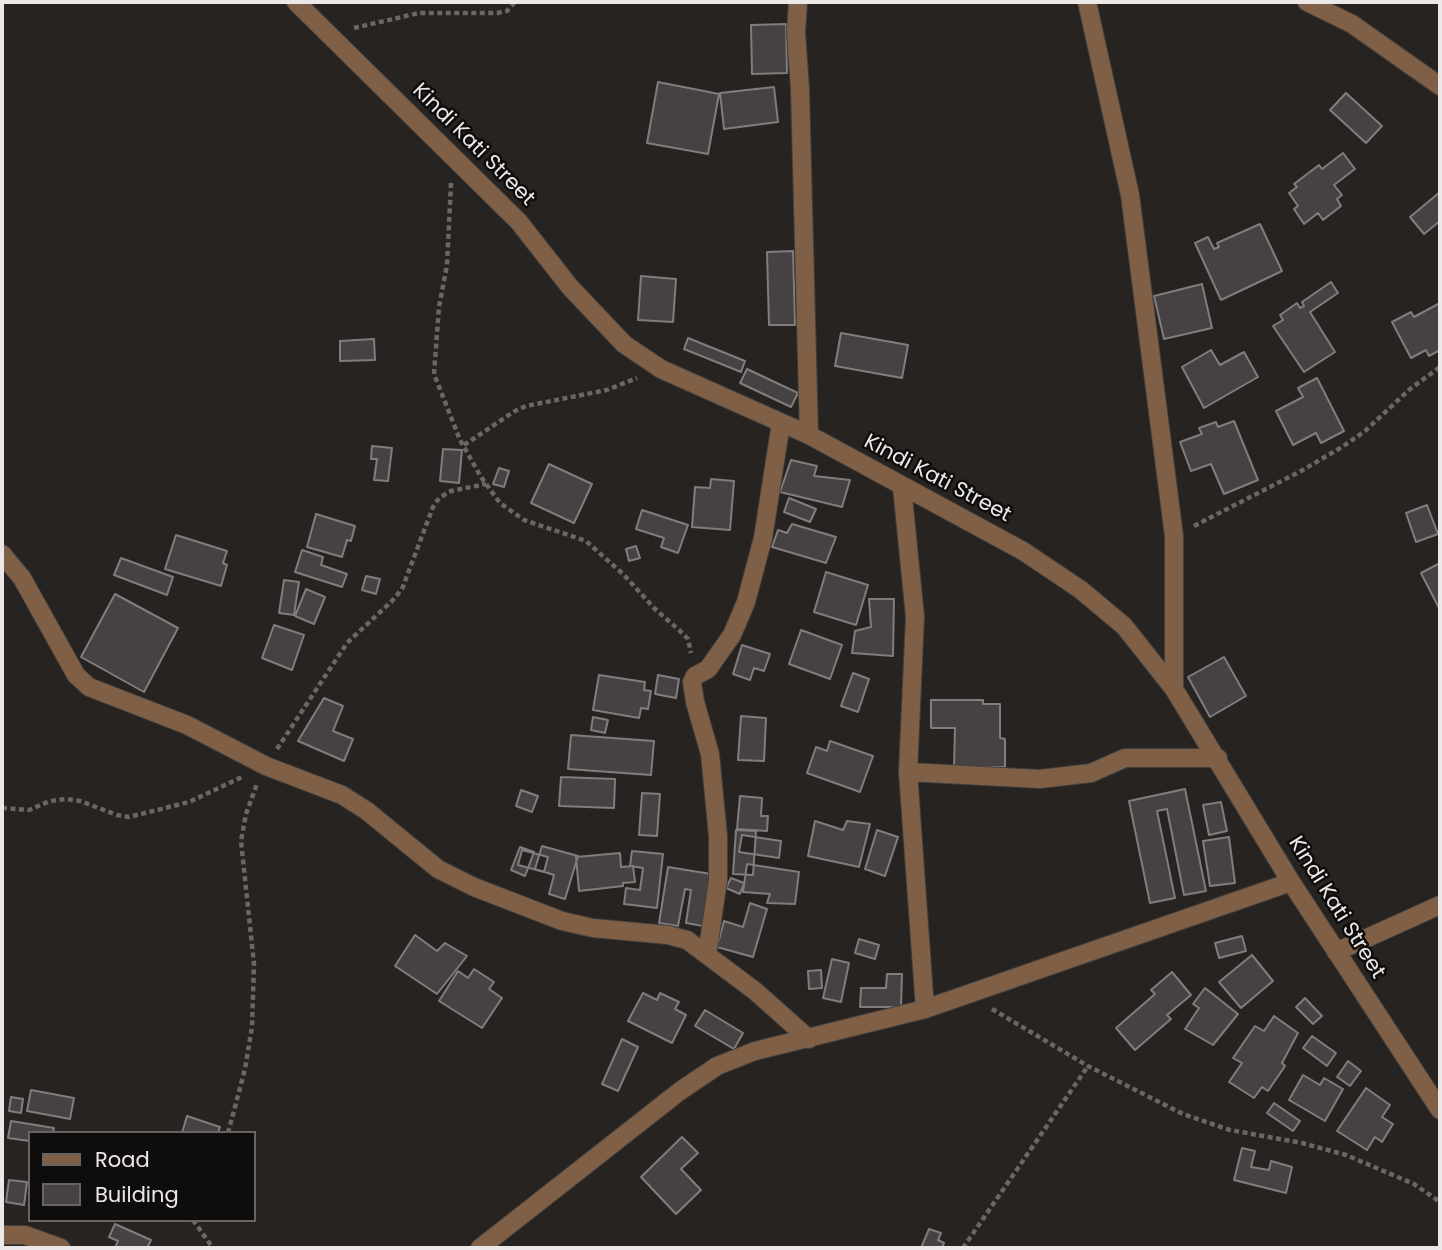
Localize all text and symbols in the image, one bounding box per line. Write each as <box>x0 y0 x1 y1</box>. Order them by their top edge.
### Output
street label: Kindi Kati Street <box>407 79 539 211</box>
street label: Kindi Kati Street <box>859 430 1015 528</box>
street label: Kindi Kati Street <box>1282 832 1390 984</box>
legend <box>28 1131 256 1222</box>
text: Road <box>95 1145 150 1174</box>
text: Building <box>95 1180 179 1209</box>

